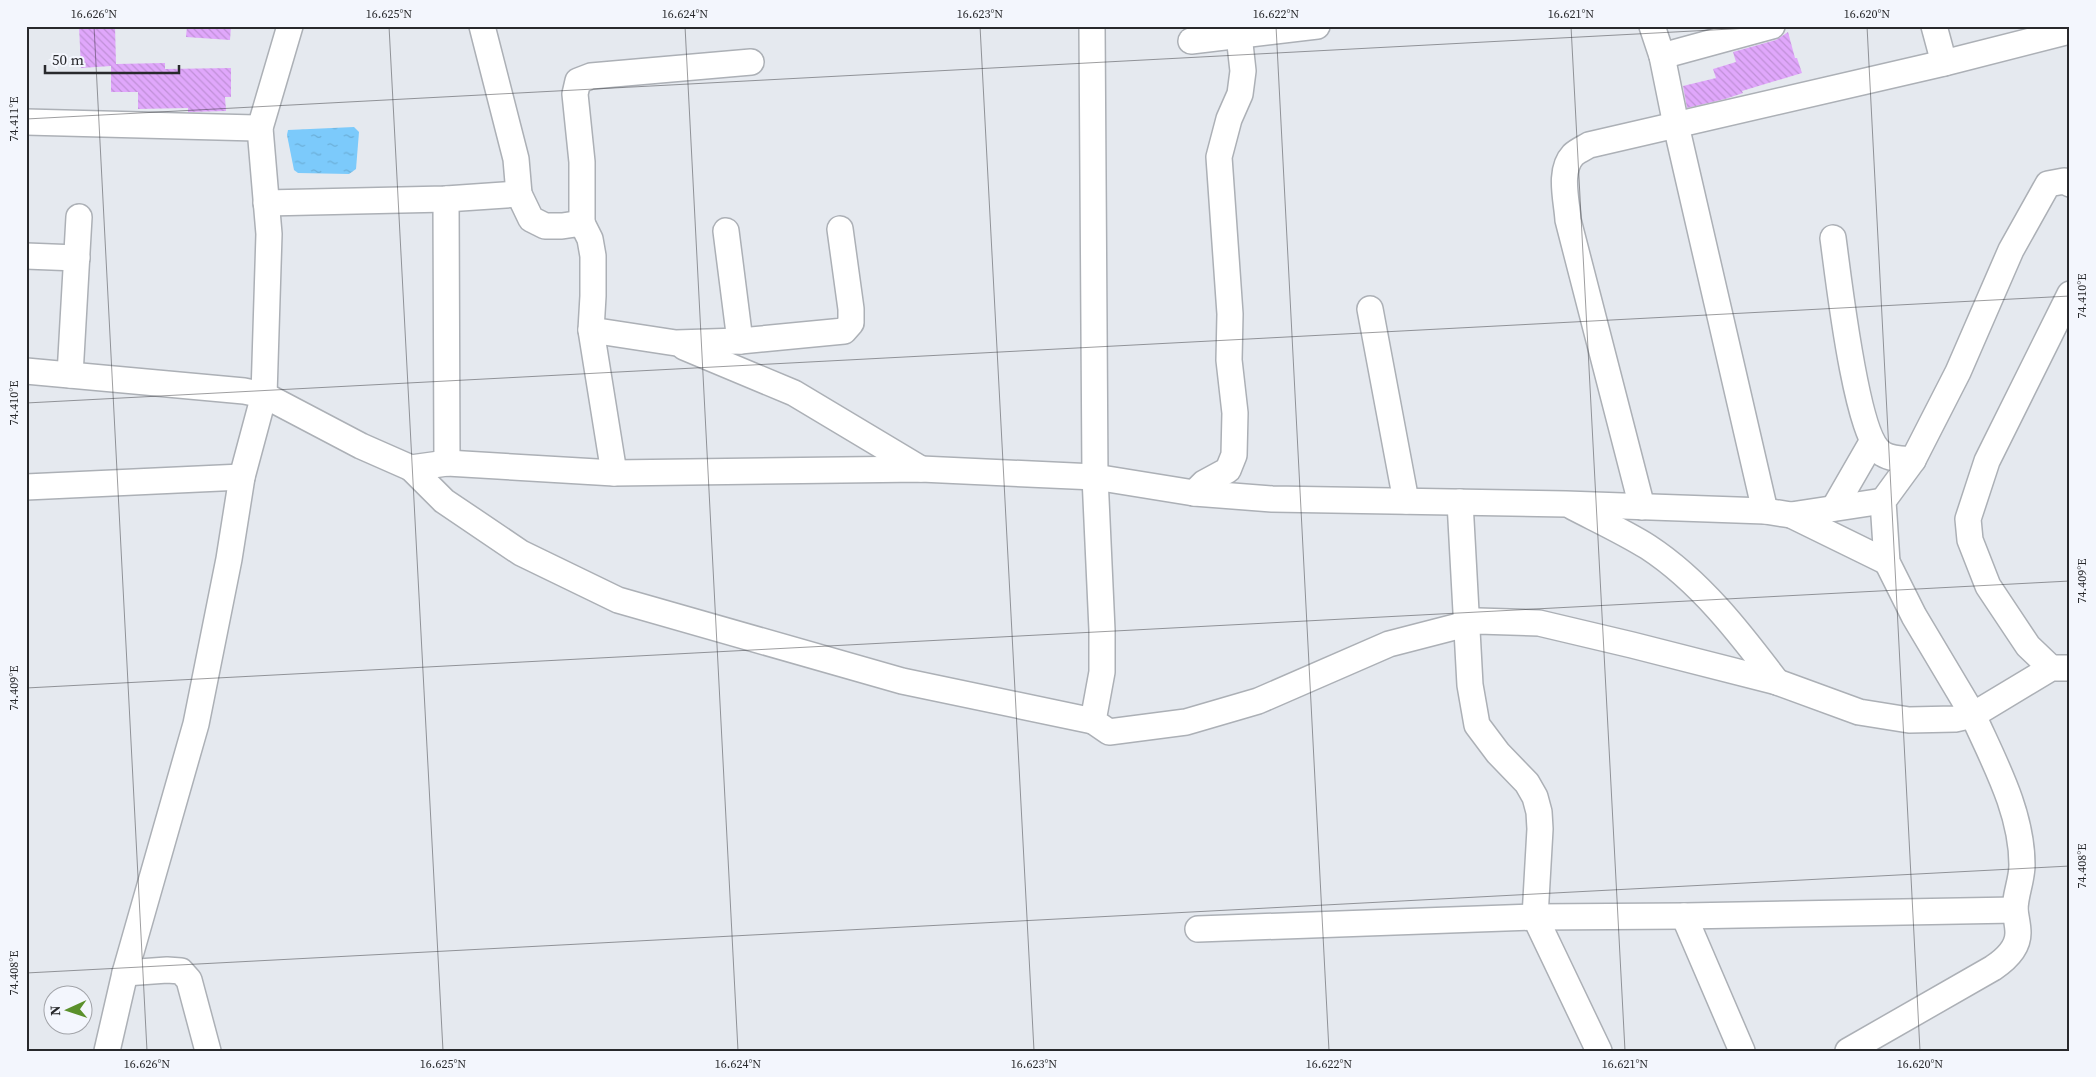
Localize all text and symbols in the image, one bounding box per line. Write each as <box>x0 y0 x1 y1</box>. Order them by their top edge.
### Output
text: 16.626°N <box>71 6 117 22</box>
text: 16.625°N <box>366 6 412 22</box>
text: 16.624°N <box>662 6 708 22</box>
text: 16.623°N <box>957 6 1003 22</box>
text: 16.622°N <box>1253 6 1299 22</box>
text: 16.621°N <box>1548 6 1594 22</box>
text: 16.620°N <box>1844 6 1890 22</box>
scale bar <box>45 42 179 74</box>
text: 50 m <box>52 49 84 70</box>
text: 74.411°E <box>6 97 22 141</box>
text: 74.410°E <box>2074 274 2090 318</box>
text: 74.410°E <box>6 381 22 425</box>
text: 74.409°E <box>2074 559 2090 603</box>
text: 74.409°E <box>6 666 22 710</box>
text: 74.408°E <box>2074 844 2090 888</box>
text: 74.408°E <box>6 951 22 995</box>
north arrow <box>42 984 92 1034</box>
text: N <box>45 1005 65 1016</box>
text: 16.626°N <box>124 1056 170 1072</box>
text: 16.625°N <box>420 1056 466 1072</box>
text: 16.624°N <box>715 1056 761 1072</box>
text: 16.623°N <box>1011 1056 1057 1072</box>
text: 16.622°N <box>1306 1056 1352 1072</box>
text: 16.621°N <box>1602 1056 1648 1072</box>
text: 16.620°N <box>1897 1056 1943 1072</box>

